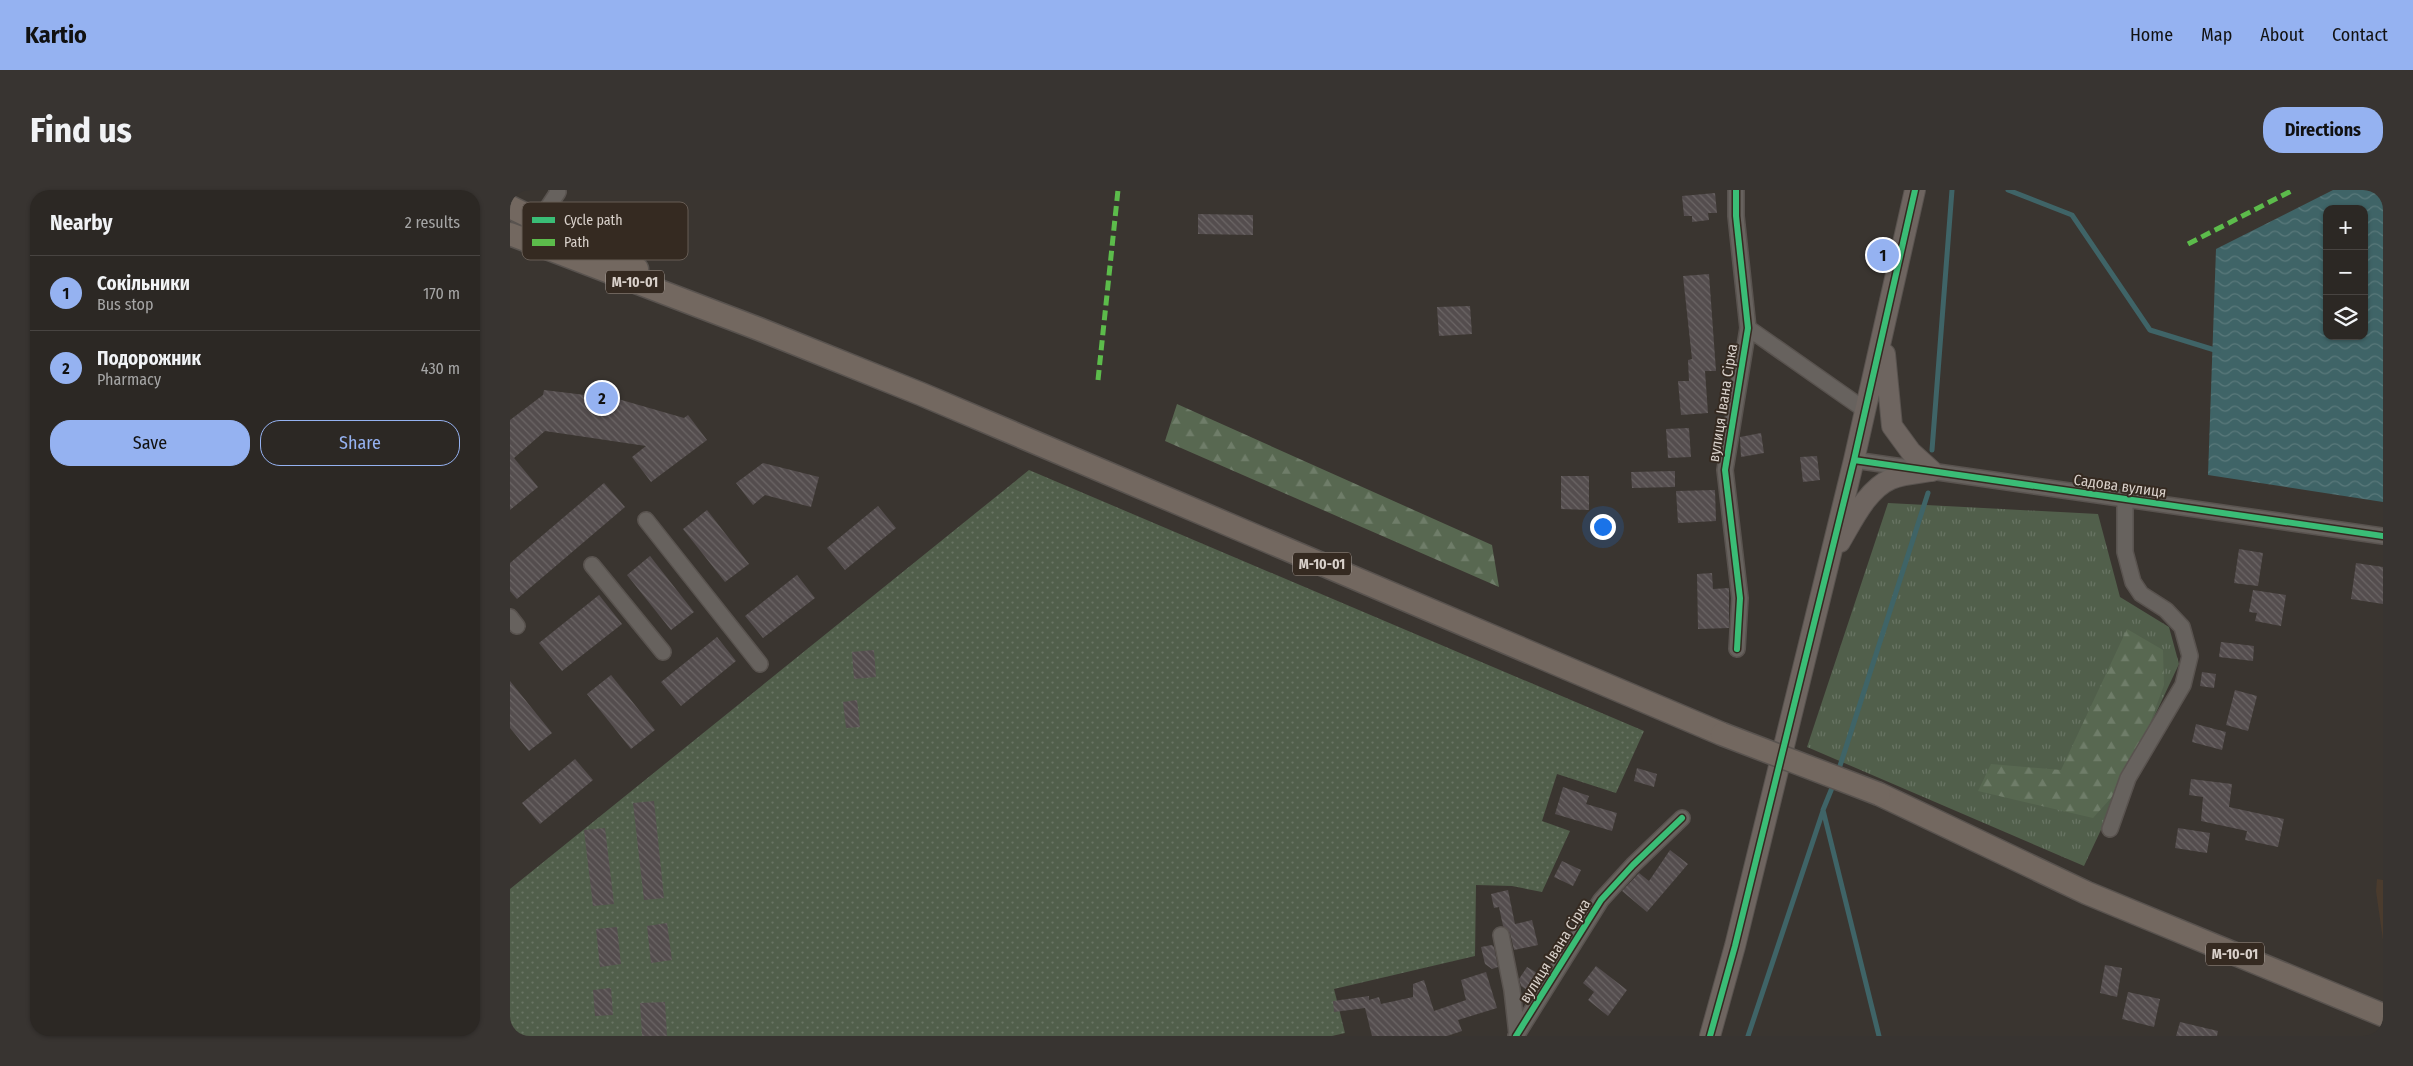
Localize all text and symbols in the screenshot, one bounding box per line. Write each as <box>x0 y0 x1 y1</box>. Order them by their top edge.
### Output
text: Kartio <box>25 21 87 49</box>
text: Home <box>2130 24 2173 46</box>
text: Map <box>2201 24 2232 46</box>
text: About <box>2260 24 2304 46</box>
text: Contact <box>2332 24 2388 46</box>
button: Directions <box>2263 107 2383 153</box>
text: Find us <box>30 109 132 151</box>
legend <box>522 202 688 260</box>
map controls <box>2323 205 2368 340</box>
button: + <box>2323 205 2368 250</box>
text: Nearby <box>50 210 112 236</box>
text: Cycle path <box>564 212 623 229</box>
text: 2 results <box>405 213 460 232</box>
text: Path <box>564 234 589 251</box>
pin: 1 <box>1867 236 1899 274</box>
button: − <box>2323 250 2368 295</box>
road number: М-10-01 <box>606 270 664 294</box>
text: Сокільники <box>97 272 190 295</box>
text: 1 <box>63 284 69 303</box>
text: 170 m <box>423 284 460 303</box>
text: Bus stop <box>97 295 153 314</box>
button: layers <box>2323 295 2368 340</box>
street label: вулиця Івана Сірка <box>1705 343 1741 463</box>
text: Подорожник <box>97 347 201 370</box>
text: 2 <box>62 359 70 378</box>
text: 430 m <box>421 359 460 378</box>
text: Pharmacy <box>97 370 161 389</box>
pin: 2 <box>586 379 618 417</box>
button: Save <box>50 420 250 466</box>
button: Share <box>260 420 460 466</box>
street label: Садова вулиця <box>2072 471 2168 501</box>
your location <box>1590 514 1616 540</box>
road number: М-10-01 <box>1293 552 1351 576</box>
street label: вулиця Івана Сірка <box>1516 896 1594 1006</box>
road number: М-10-01 <box>2206 942 2264 966</box>

